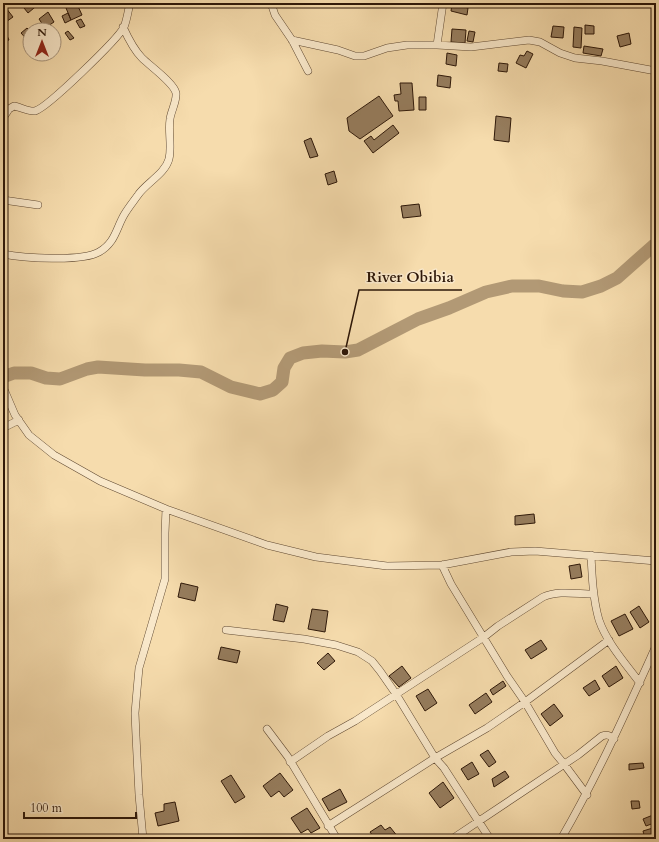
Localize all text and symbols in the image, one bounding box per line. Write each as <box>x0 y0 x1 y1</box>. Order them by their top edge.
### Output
north arrow <box>22 22 62 62</box>
text: N <box>37 25 47 40</box>
callout: River Obibia <box>359 263 462 290</box>
text: River Obibia <box>366 267 454 287</box>
scale bar <box>24 794 136 820</box>
text: 100 m <box>30 800 63 816</box>

